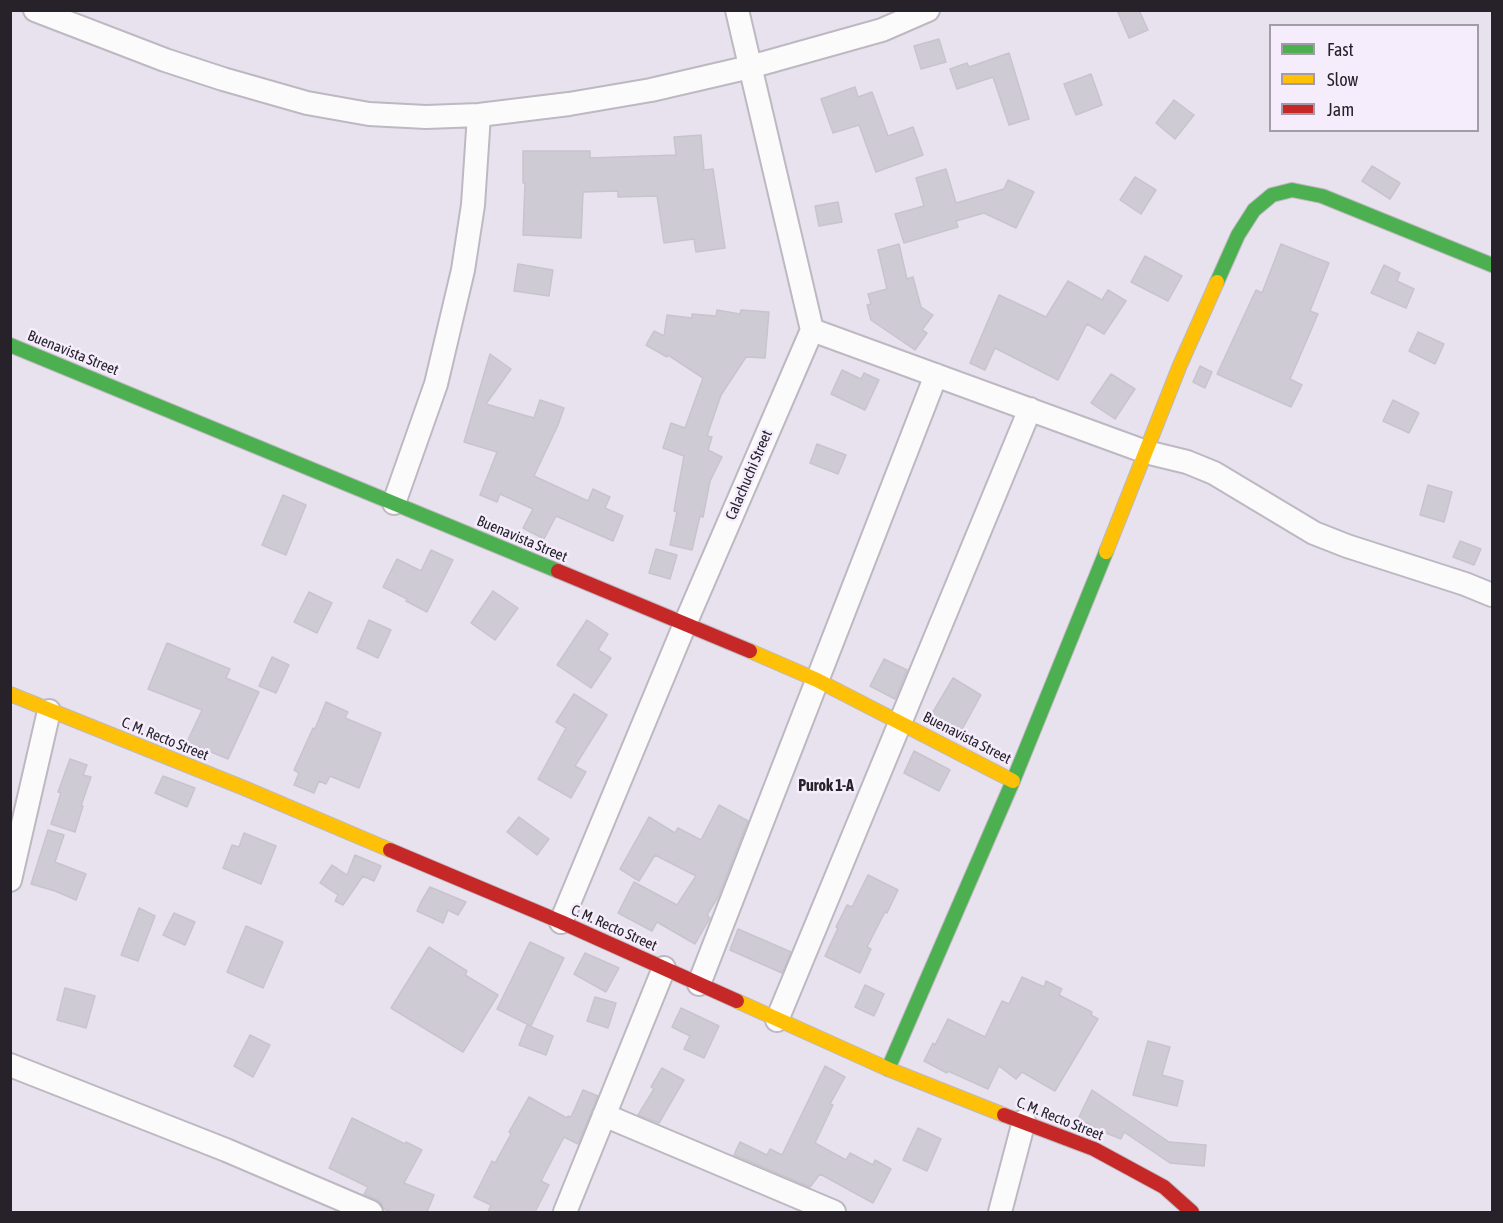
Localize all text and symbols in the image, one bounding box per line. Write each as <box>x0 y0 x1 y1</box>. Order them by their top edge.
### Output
legend <box>1269 24 1479 132</box>
text: Fast <box>1327 39 1354 60</box>
text: Slow <box>1327 69 1358 90</box>
text: Jam <box>1327 99 1354 120</box>
street label: Buenavista Street <box>25 327 121 379</box>
street label: Calachuchi Street <box>722 427 776 523</box>
street label: Buenavista Street <box>474 512 570 566</box>
street label: Buenavista Street <box>920 708 1014 768</box>
street label: C. M. Recto Street <box>119 713 211 765</box>
district label: Purok 1-A <box>798 776 854 796</box>
street label: C. M. Recto Street <box>568 901 660 955</box>
street label: C. M. Recto Street <box>1014 1093 1106 1145</box>

